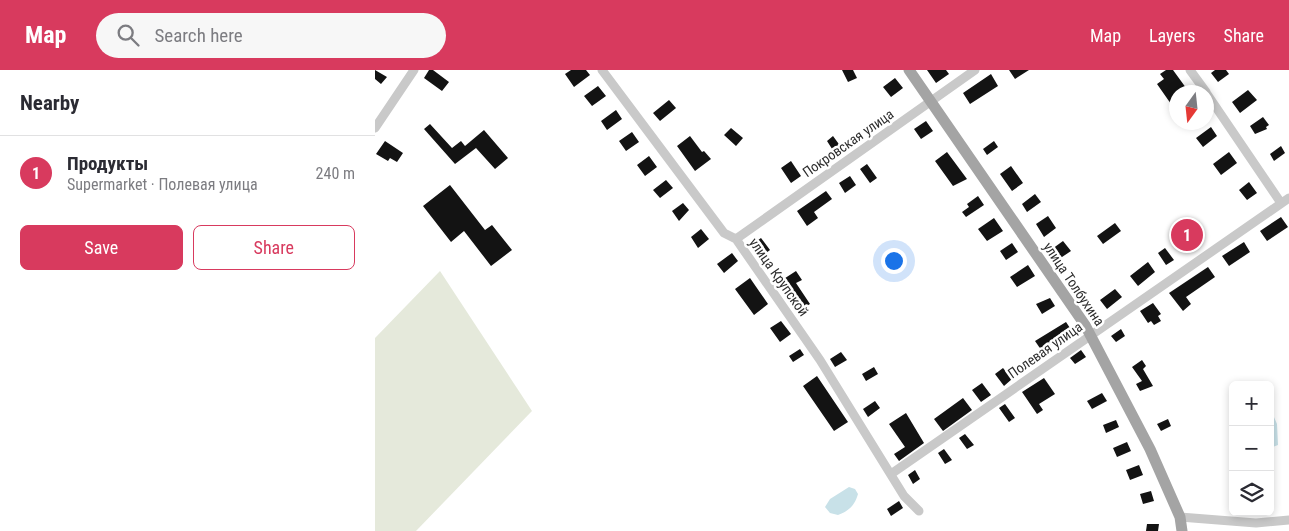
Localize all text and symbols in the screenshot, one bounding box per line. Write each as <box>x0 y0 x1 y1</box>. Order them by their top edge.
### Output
search box <box>96 13 446 58</box>
text: Map <box>25 21 66 49</box>
icon: search <box>114 21 142 49</box>
text: Search here <box>154 24 243 47</box>
text: Map <box>1090 25 1121 46</box>
text: Layers <box>1149 25 1196 46</box>
text: Share <box>1224 25 1264 46</box>
north arrow <box>1169 85 1214 130</box>
text: Nearby <box>20 91 79 115</box>
street label: Покровская улица <box>800 106 896 180</box>
text: Продукты <box>67 152 148 175</box>
text: 1 <box>32 164 40 183</box>
text: 240 m <box>316 164 355 183</box>
text: Supermarket · Полевая улица <box>67 175 258 194</box>
pin: 1 <box>1171 216 1203 254</box>
button: Save <box>20 225 183 270</box>
button: Share <box>193 225 355 270</box>
street label: улица Крупской <box>746 235 812 319</box>
street label: улица Толбухина <box>1040 239 1108 329</box>
your location <box>881 248 907 274</box>
street label: Полевая улица <box>1005 319 1085 381</box>
map controls <box>1229 381 1274 516</box>
button: + <box>1229 381 1274 426</box>
button: − <box>1229 426 1274 471</box>
button: layers <box>1229 471 1274 516</box>

